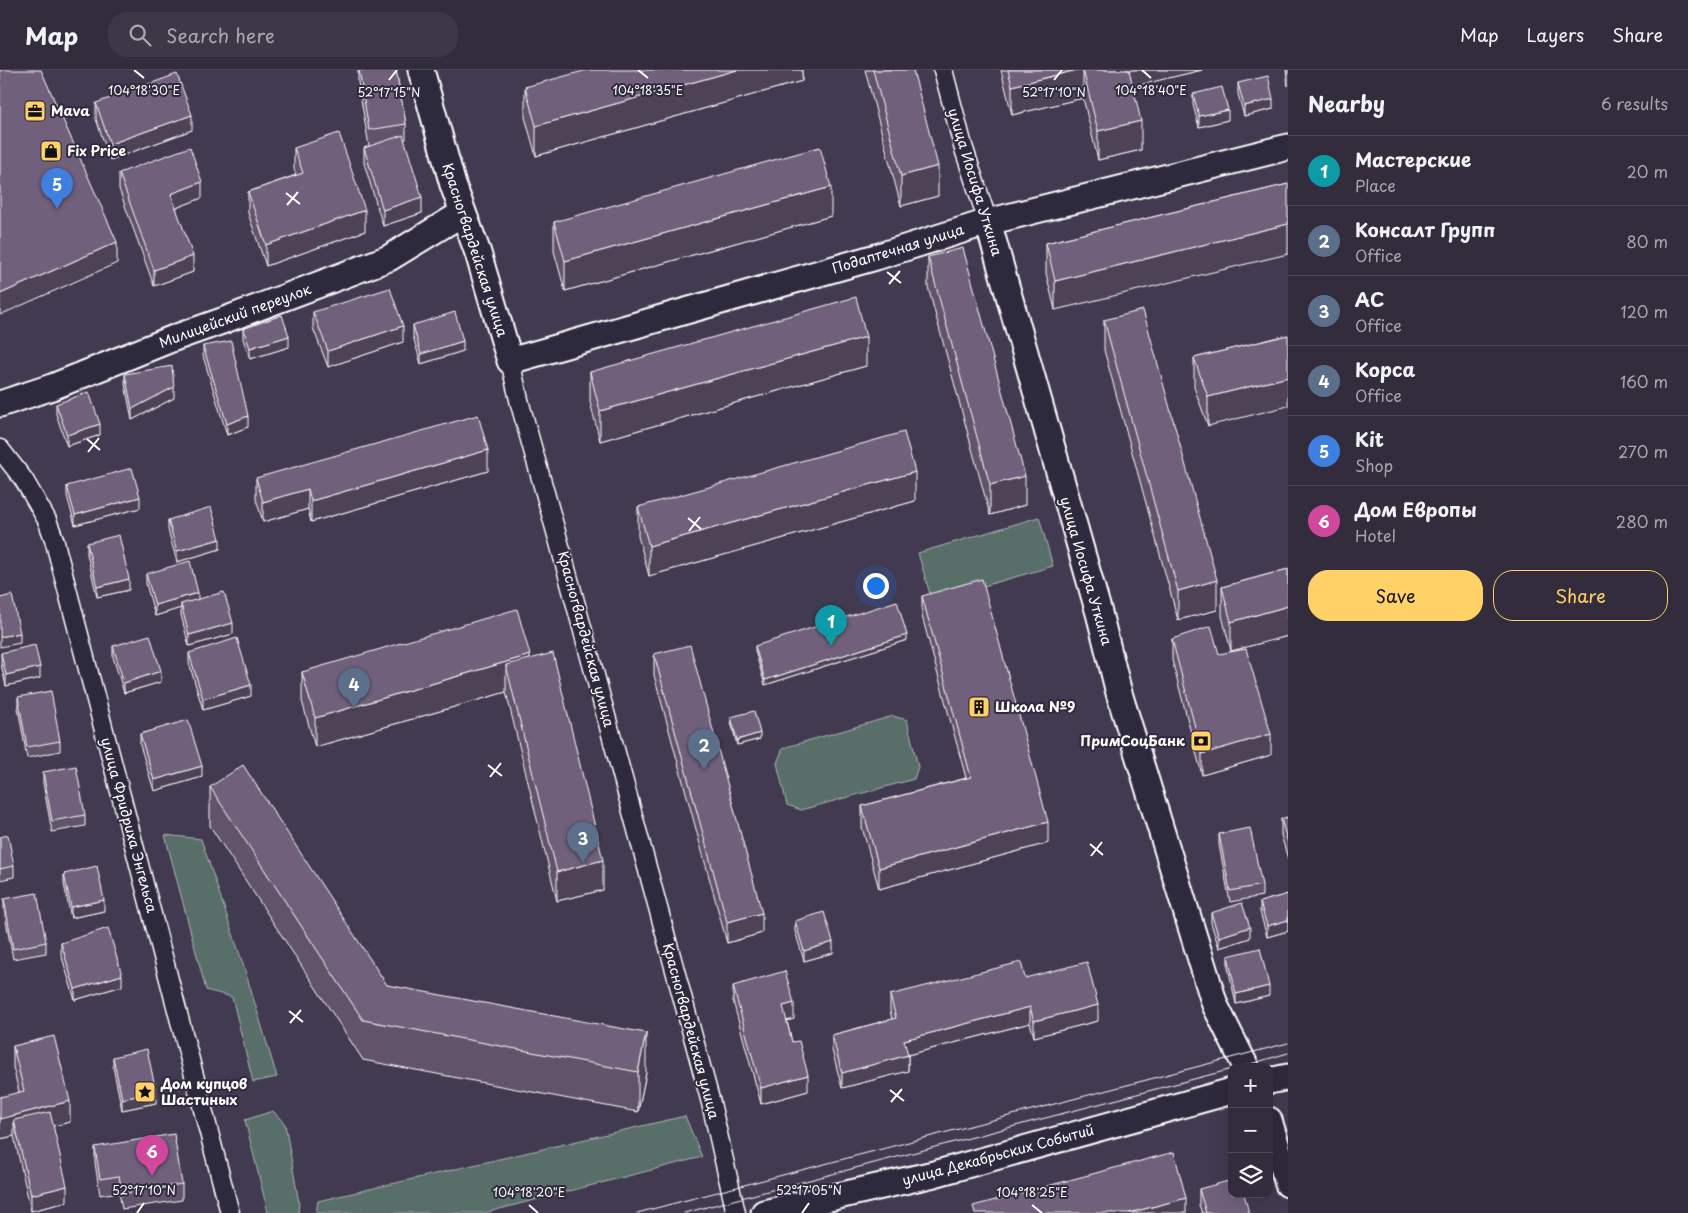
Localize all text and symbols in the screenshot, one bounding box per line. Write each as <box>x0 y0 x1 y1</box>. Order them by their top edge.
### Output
search box <box>108 12 458 57</box>
text: Map <box>25 17 78 53</box>
icon: search <box>126 21 154 49</box>
text: Search here <box>166 21 275 49</box>
text: Map <box>1460 21 1499 48</box>
text: Layers <box>1527 21 1584 48</box>
text: Share <box>1612 21 1663 48</box>
text: 104°18'30"E <box>108 81 180 99</box>
text: 104°18'35"E <box>613 81 683 99</box>
text: 104°18'40"E <box>1115 81 1187 99</box>
text: 52°17'15"N <box>358 83 421 101</box>
text: 52°17'10"N <box>1022 83 1086 101</box>
text: Nearby <box>1308 87 1385 119</box>
text: 6 results <box>1601 91 1668 115</box>
office icon: Mava <box>23 99 47 123</box>
place label: Mava <box>51 100 90 121</box>
street label: улица Иосифа Уткина <box>943 105 1008 259</box>
shop icon: Fix Price <box>39 139 63 163</box>
place label: Fix Price <box>67 140 127 161</box>
text: Мастерские <box>1355 145 1471 173</box>
text: 1 <box>1320 159 1328 183</box>
text: 20 m <box>1627 159 1668 183</box>
street label: Красногвардейская улица <box>437 160 514 340</box>
pin: 5 <box>41 168 73 209</box>
text: Place <box>1355 173 1396 197</box>
text: Консалт Групп <box>1355 215 1495 243</box>
street label: Подаптечная улица <box>829 218 967 279</box>
text: 2 <box>1318 229 1330 253</box>
text: 80 m <box>1626 229 1668 253</box>
text: Office <box>1355 243 1402 267</box>
street label: Милицейский переулок <box>156 278 314 353</box>
text: АС <box>1355 285 1384 313</box>
text: 3 <box>1319 299 1329 323</box>
text: 120 m <box>1621 299 1668 323</box>
text: Office <box>1355 313 1402 337</box>
text: Корса <box>1355 355 1415 383</box>
text: 4 <box>1319 369 1329 393</box>
text: 160 m <box>1620 369 1668 393</box>
text: Office <box>1355 383 1402 407</box>
text: Kit <box>1355 425 1384 453</box>
text: 5 <box>1319 439 1329 463</box>
text: 270 m <box>1618 439 1668 463</box>
text: Shop <box>1355 453 1393 477</box>
street label: улица Иосифа Уткина <box>1055 494 1118 648</box>
text: Дом Европы <box>1355 495 1477 523</box>
text: 6 <box>1318 509 1330 533</box>
text: 280 m <box>1616 509 1668 533</box>
text: Hotel <box>1355 523 1396 547</box>
street label: Красногвардейская улица <box>553 549 620 729</box>
button: Save <box>1308 570 1483 621</box>
button: Share <box>1493 570 1668 621</box>
your location <box>863 573 889 599</box>
pin: 1 <box>815 605 847 646</box>
pin: 4 <box>338 668 370 709</box>
building icon: Школа №9 <box>967 695 991 719</box>
place label: Школа №9 <box>995 696 1075 717</box>
pin: 2 <box>688 729 720 770</box>
bank icon: ПримСоцБанк <box>1189 729 1213 753</box>
place label: ПримСоцБанк <box>1080 730 1185 751</box>
street label: улица Фридриха Энгельса <box>96 735 163 915</box>
pin: 3 <box>567 822 599 863</box>
street label: Красногвардейская улица <box>658 941 725 1121</box>
map controls <box>1228 1063 1273 1198</box>
button: + <box>1228 1063 1273 1108</box>
place label: Дом купцов Шастиных <box>160 1073 247 1110</box>
place icon: Дом купцов Шастиных <box>133 1080 157 1104</box>
button: − <box>1228 1108 1273 1153</box>
street label: улица Декабрьских Событий <box>900 1119 1096 1190</box>
pin: 6 <box>136 1135 168 1176</box>
button: layers <box>1228 1153 1273 1198</box>
text: 52°17'10"N <box>112 1181 176 1199</box>
text: 52°17'05"N <box>776 1181 842 1199</box>
text: 104°18'20"E <box>493 1183 565 1201</box>
text: 104°18'25"E <box>996 1183 1068 1201</box>

